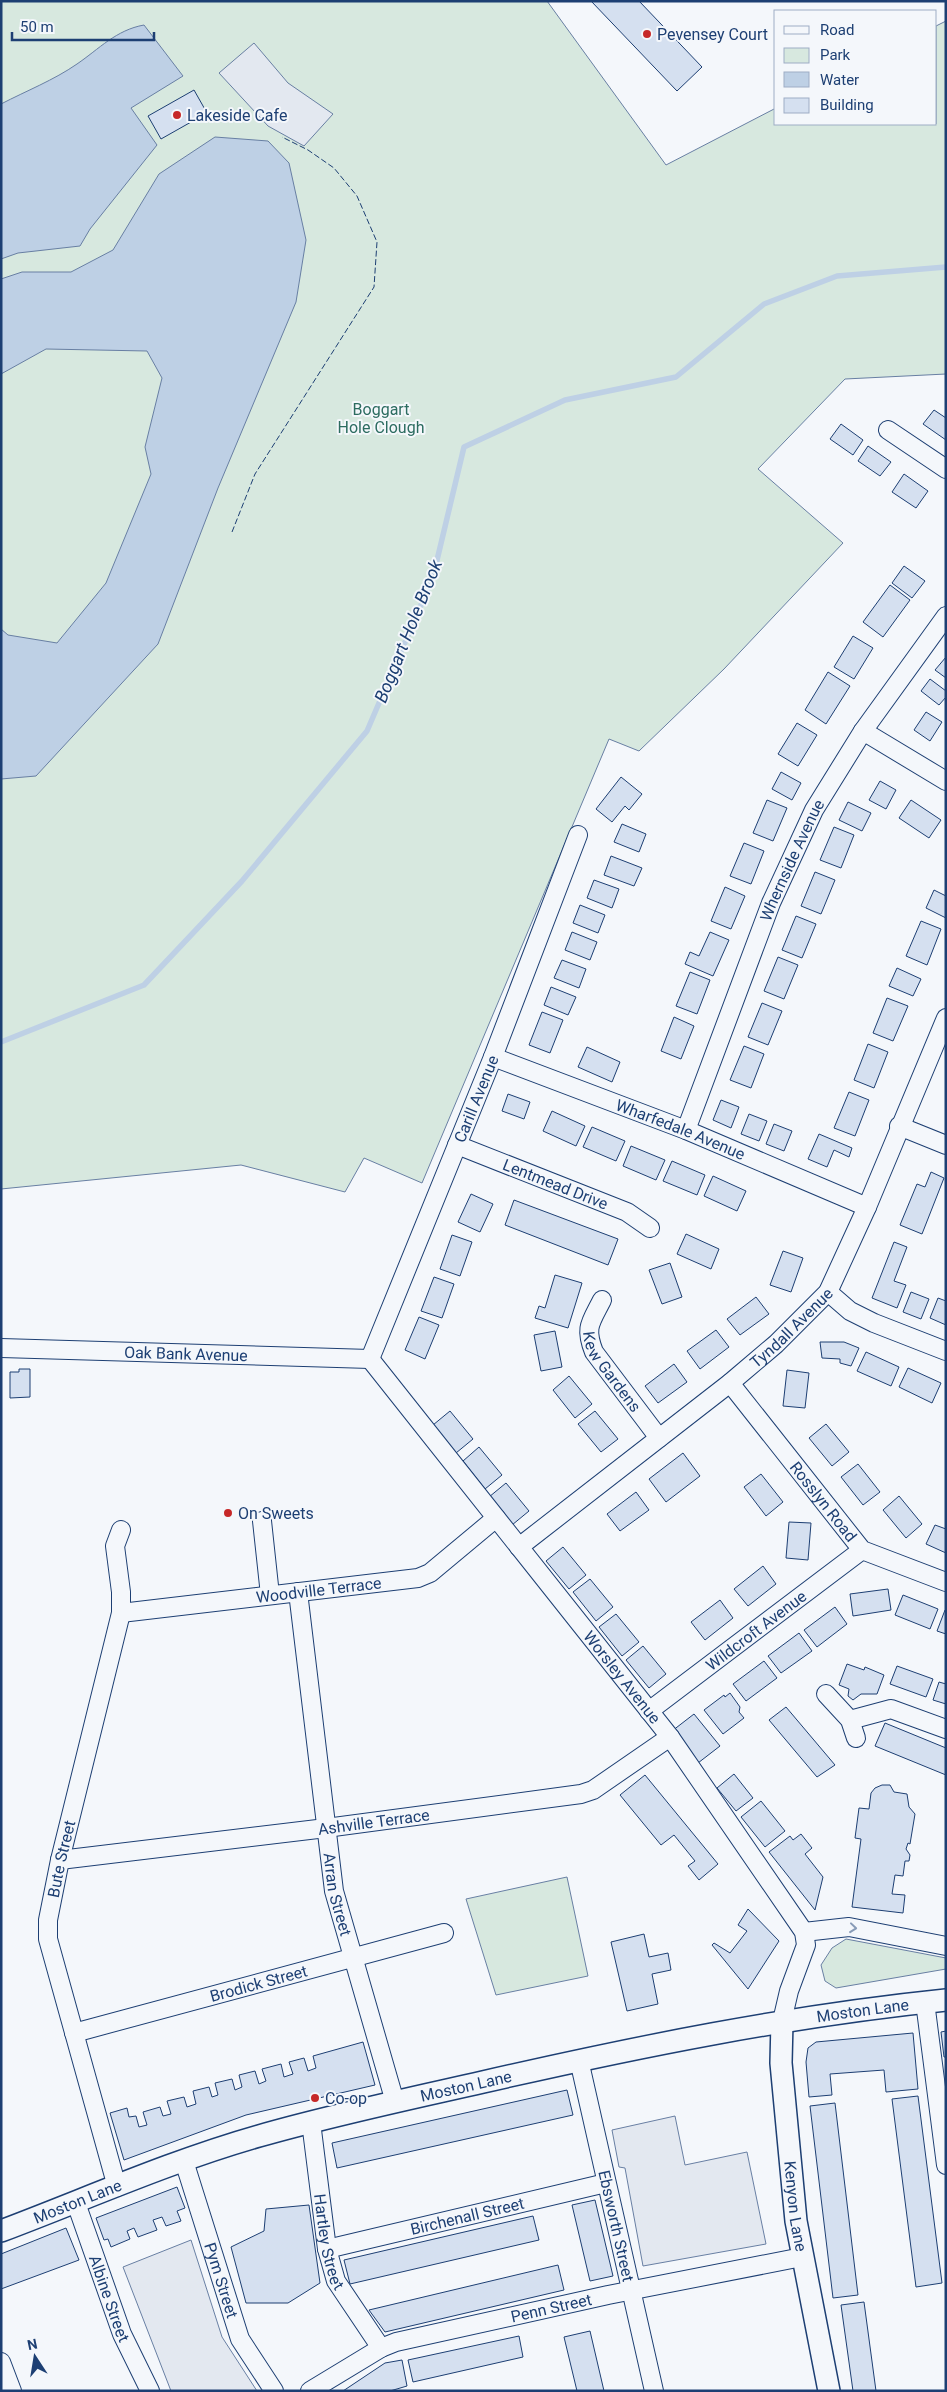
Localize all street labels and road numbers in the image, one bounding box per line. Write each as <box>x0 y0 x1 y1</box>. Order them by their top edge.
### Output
street label: Whernside Avenue <box>756 796 828 923</box>
street label: Carill Avenue <box>450 1052 502 1145</box>
street label: Wharfedale Avenue <box>613 1095 748 1164</box>
street label: Lentmead Drive <box>500 1155 611 1213</box>
street label: Tyndall Avenue <box>746 1283 837 1371</box>
street label: Kew Gardens <box>579 1330 645 1416</box>
street label: Oak Bank Avenue <box>124 1342 248 1365</box>
street label: Rosslyn Road <box>786 1458 861 1545</box>
street label: Woodville Terrace <box>255 1573 382 1607</box>
street label: Wildcroft Avenue <box>702 1586 810 1674</box>
street label: Worsley Avenue <box>580 1627 665 1727</box>
street label: Ashville Terrace <box>317 1805 431 1838</box>
street label: Bute Street <box>43 1818 79 1899</box>
street label: Arran Street <box>320 1852 356 1938</box>
street label: Brodick Street <box>208 1961 309 2005</box>
street label: Moston Lane <box>815 1995 910 2026</box>
street label: Moston Lane <box>418 2066 513 2105</box>
street label: Kenyon Lane <box>781 2160 811 2253</box>
street label: Ebsworth Street <box>595 2168 638 2283</box>
street label: Moston Lane <box>31 2175 124 2227</box>
street label: Hartley Street <box>311 2193 349 2293</box>
street label: Birchenall Street <box>408 2193 526 2238</box>
street label: Pym Street <box>201 2240 242 2320</box>
street label: Albine Street <box>85 2252 134 2345</box>
street label: Penn Street <box>509 2289 593 2326</box>

